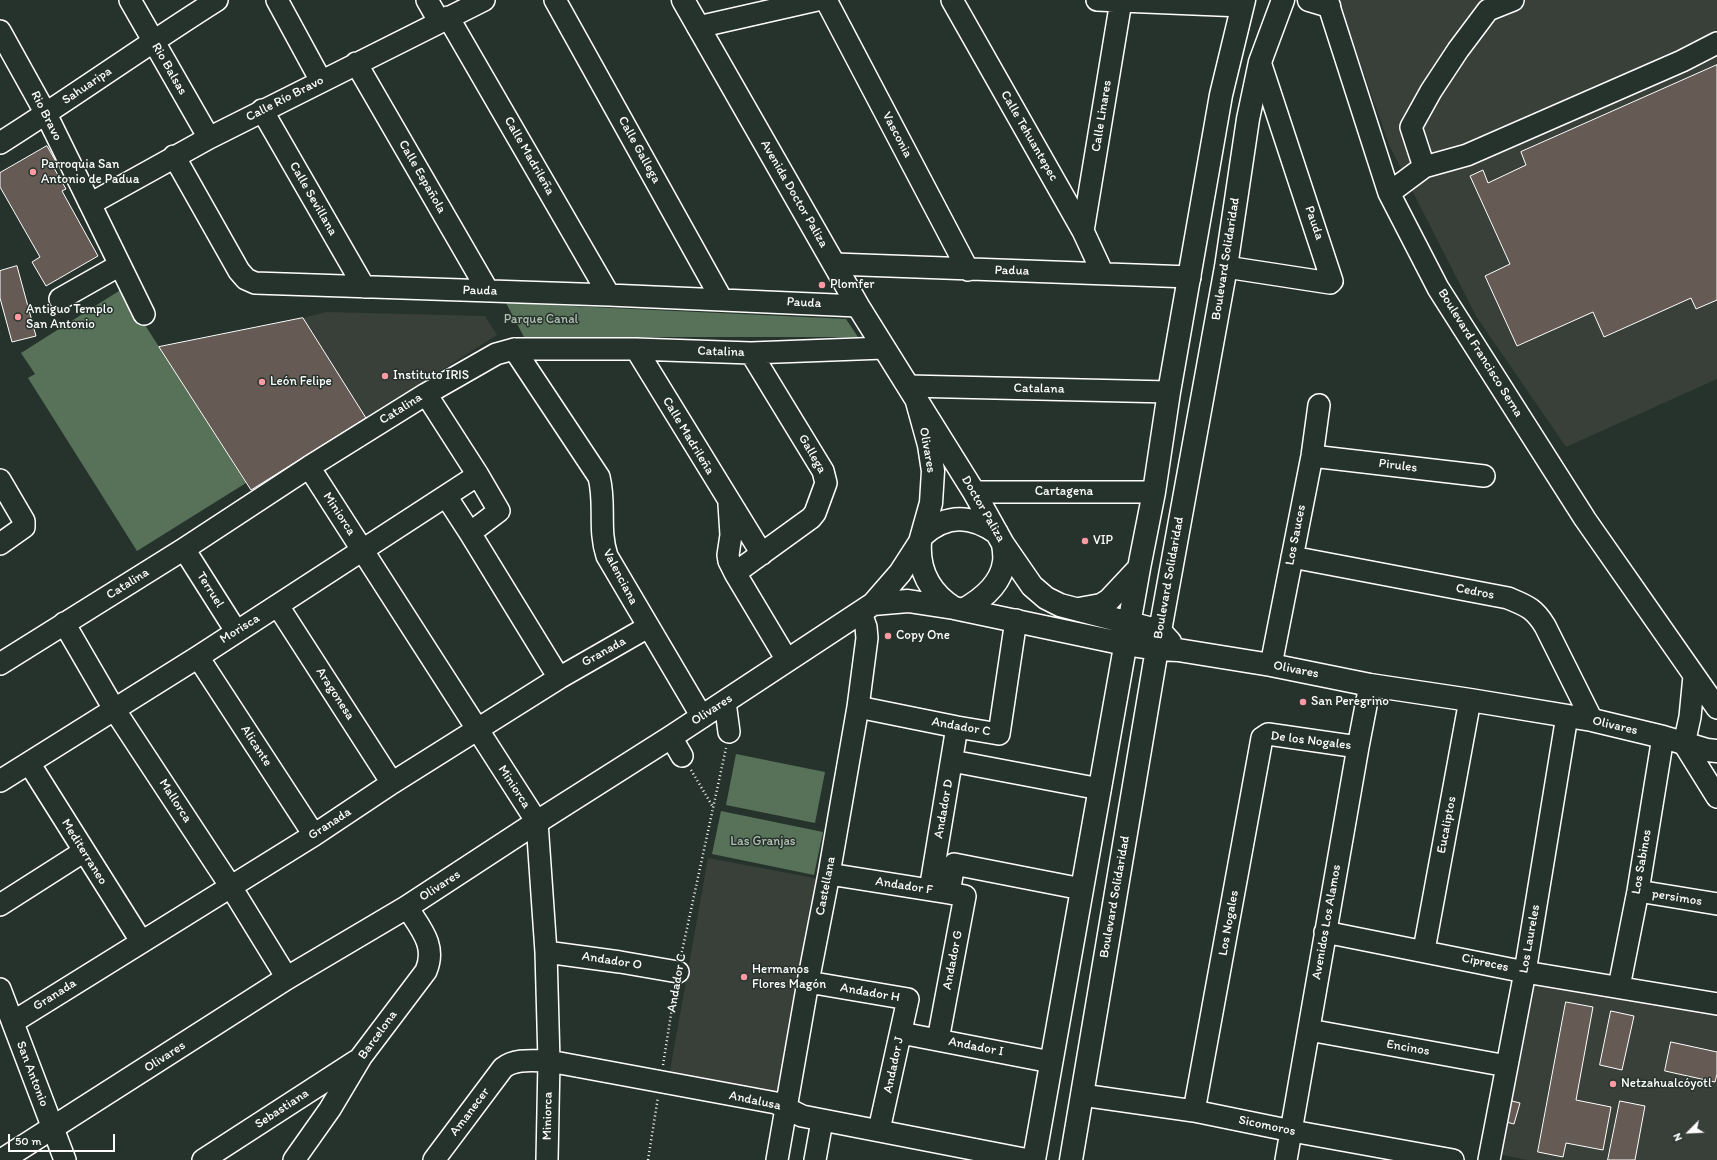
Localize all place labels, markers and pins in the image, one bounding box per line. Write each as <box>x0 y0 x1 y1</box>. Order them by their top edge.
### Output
place label: Parroquia San Antonio de Padua <box>41 157 139 188</box>
marker: Parroquia San Antonio de Padua <box>28 167 38 177</box>
place label: Plomfer <box>830 277 874 293</box>
marker: Plomfer <box>817 280 827 290</box>
place label: Antiguo Templo San Antonio <box>26 302 113 333</box>
marker: Antiguo Templo San Antonio <box>13 312 23 322</box>
place label: Instituto IRIS <box>393 368 469 384</box>
marker: Instituto IRIS <box>380 371 390 381</box>
place label: León Felipe <box>270 374 332 390</box>
marker: León Felipe <box>257 377 267 387</box>
place label: VIP <box>1093 533 1113 549</box>
marker: VIP <box>1080 536 1090 546</box>
place label: Copy One <box>896 628 950 644</box>
marker: Copy One <box>883 631 893 641</box>
place label: San Peregrino <box>1311 694 1389 710</box>
marker: San Peregrino <box>1298 697 1308 707</box>
place label: Hermanos Flores Magón <box>752 962 826 993</box>
marker: Hermanos Flores Magón <box>739 972 749 982</box>
place label: Netzahualcóyotl <box>1621 1076 1712 1092</box>
marker: Netzahualcóyotl <box>1608 1079 1618 1089</box>

